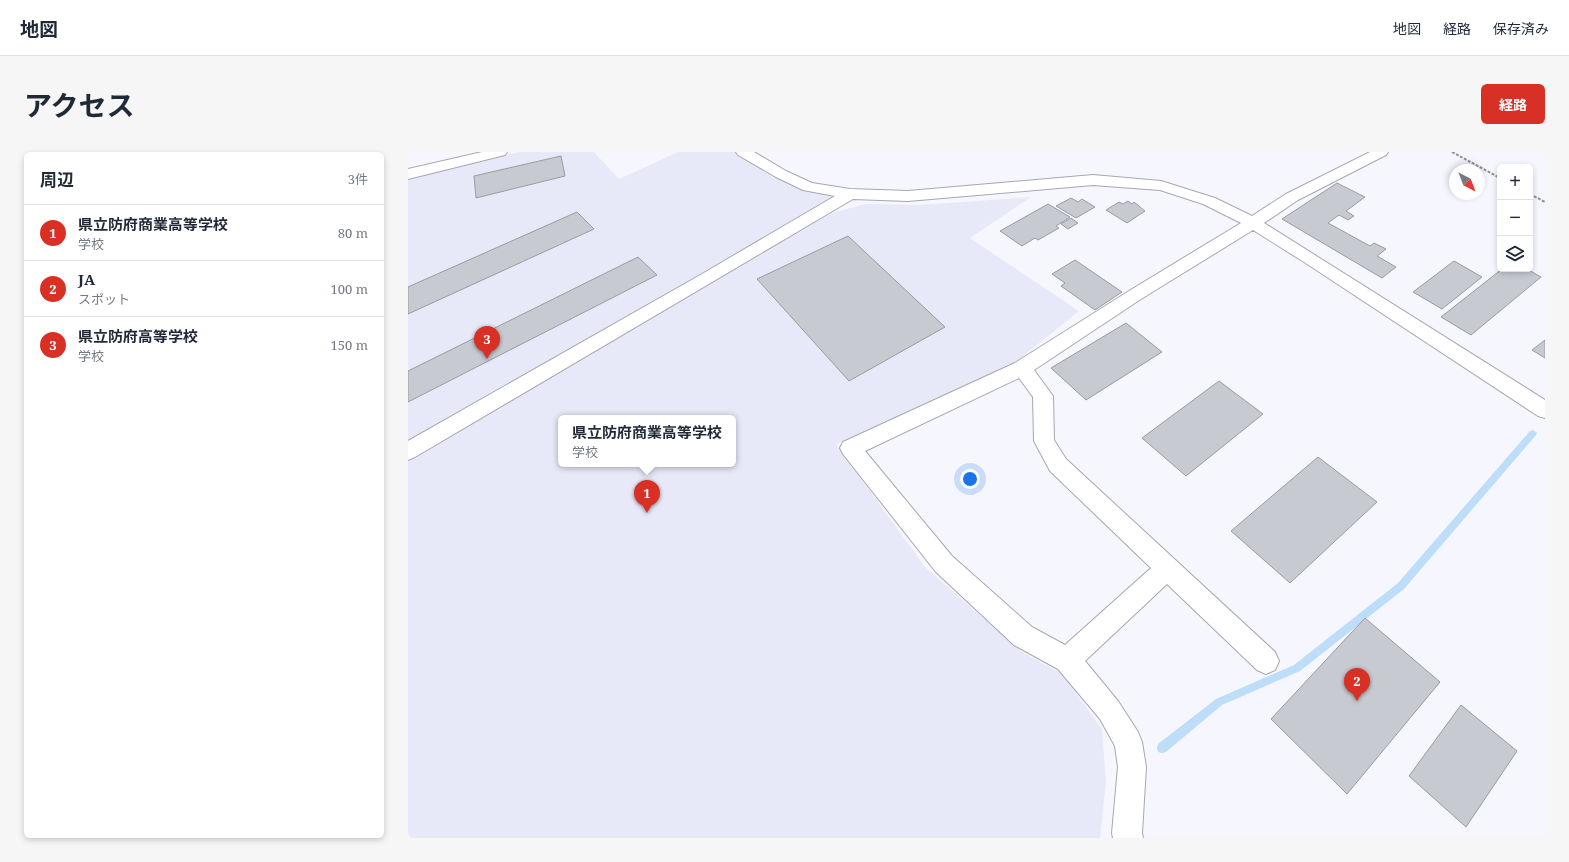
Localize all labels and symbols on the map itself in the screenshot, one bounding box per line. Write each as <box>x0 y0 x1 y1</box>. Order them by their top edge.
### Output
north arrow <box>1449 164 1485 200</box>
pin: 3 <box>474 326 500 359</box>
your location <box>960 469 980 489</box>
pin: 1 <box>634 480 660 513</box>
pin: 2 <box>1344 668 1370 701</box>

